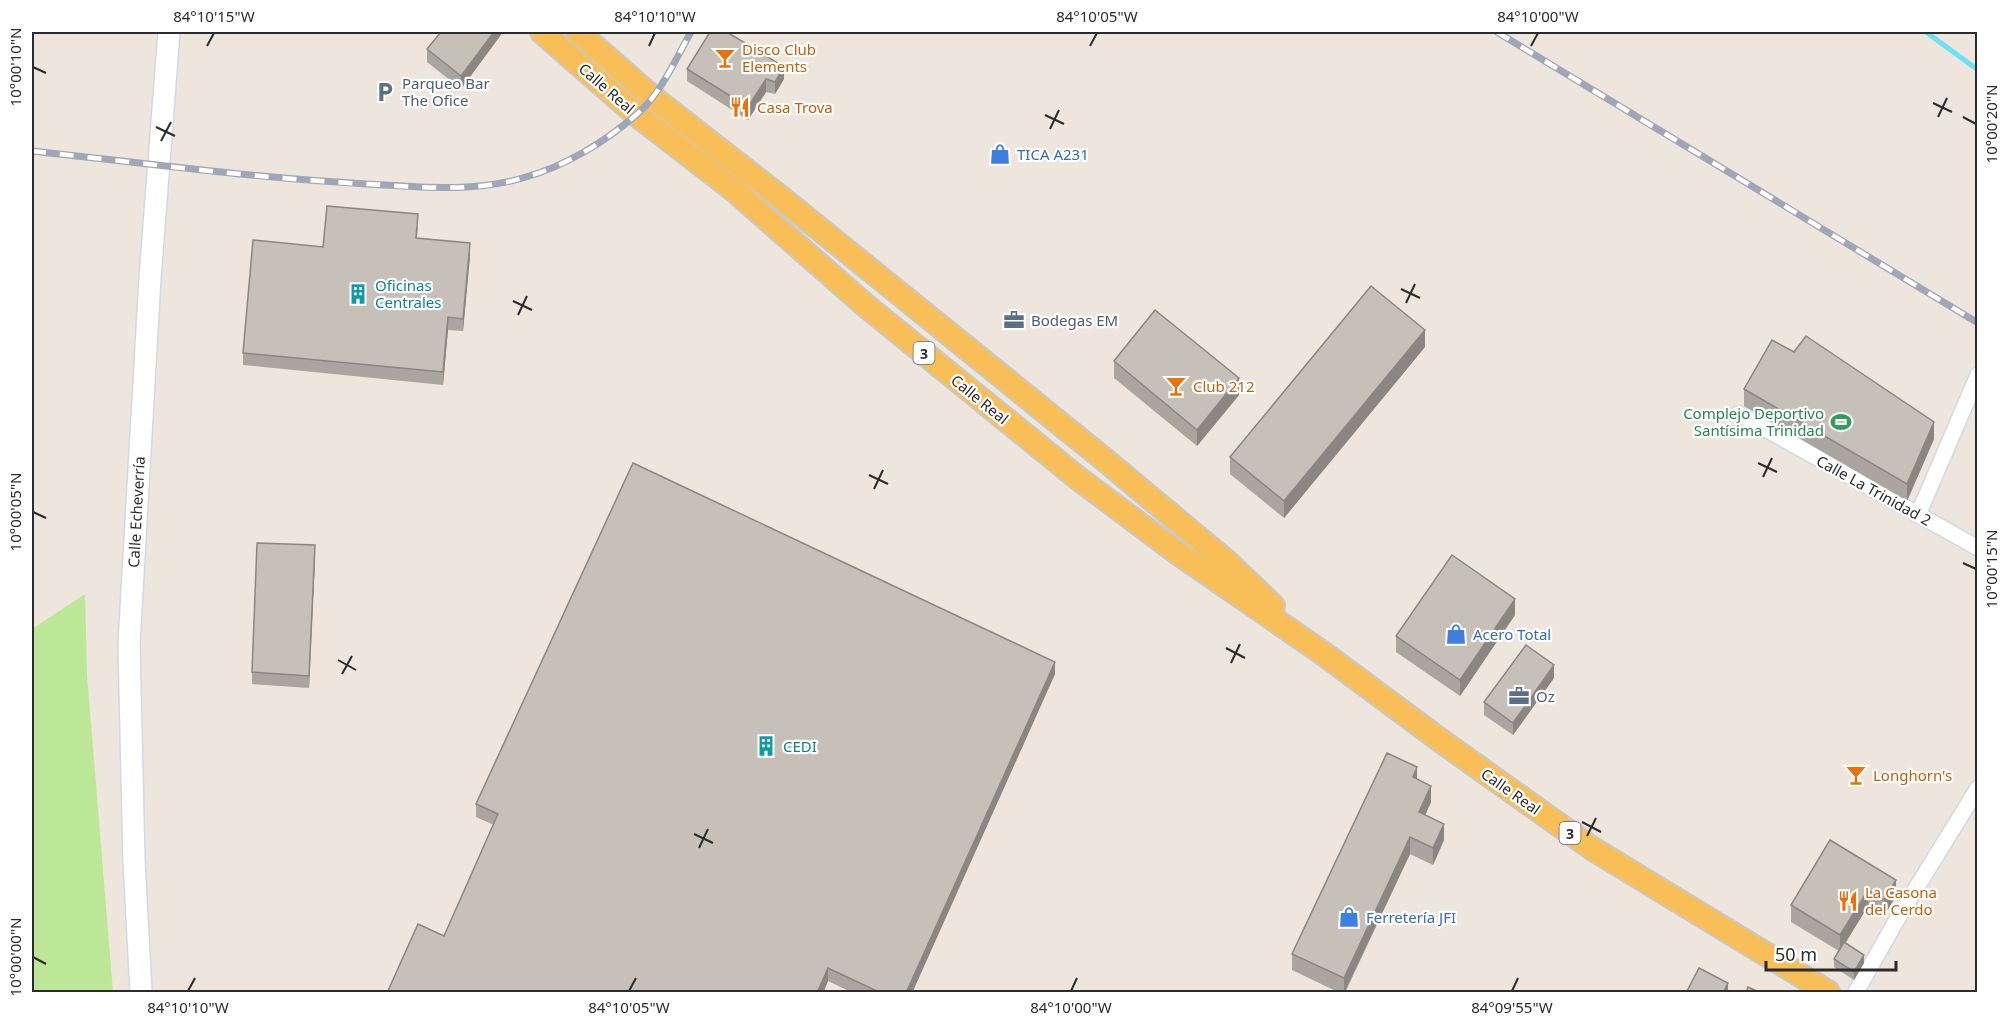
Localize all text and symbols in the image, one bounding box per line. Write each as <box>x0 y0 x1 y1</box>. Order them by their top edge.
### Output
text: 84°10'15"W <box>173 6 255 26</box>
text: 84°10'10"W <box>614 6 696 26</box>
text: 84°10'05"W <box>1056 6 1138 26</box>
text: 84°10'00"W <box>1497 6 1579 26</box>
text: 10°00'10"N <box>5 28 25 106</box>
place label: Disco Club Elements <box>742 39 816 76</box>
bar icon: Disco Club Elements <box>713 46 737 70</box>
street label: Calle Real <box>575 58 639 118</box>
place label: Parqueo Bar The Ofice <box>402 73 490 110</box>
parking icon: Parqueo Bar The Ofice <box>373 80 397 104</box>
text: 10°00'20"N <box>1981 85 2001 163</box>
restaurant icon: Casa Trova <box>728 95 752 119</box>
place label: Casa Trova <box>757 97 833 117</box>
shop icon: TICA A231 <box>988 142 1012 166</box>
place label: TICA A231 <box>1017 144 1089 164</box>
place label: Oficinas Centrales <box>375 275 441 312</box>
building icon: Oficinas Centrales <box>346 282 370 306</box>
office icon: Bodegas EM <box>1002 308 1026 332</box>
place label: Bodegas EM <box>1031 310 1118 330</box>
road number: 3 <box>914 342 934 364</box>
street label: Calle Real <box>947 370 1013 428</box>
bar icon: Club 212 <box>1164 374 1188 398</box>
place label: Club 212 <box>1193 376 1255 396</box>
place label: Complejo Deportivo Santísima Trinidad <box>1683 403 1824 440</box>
sports icon: Complejo Deportivo Santísima Trinidad <box>1829 410 1853 434</box>
street label: Calle La Trinidad 2 <box>1813 450 1935 530</box>
street label: Calle Echeverría <box>123 456 149 568</box>
text: 10°00'05"N <box>5 473 25 551</box>
text: 10°00'15"N <box>1981 530 2001 608</box>
shop icon: Acero Total <box>1444 622 1468 646</box>
place label: Acero Total <box>1473 624 1551 644</box>
office icon: Oz <box>1507 684 1531 708</box>
place label: Oz <box>1536 686 1555 706</box>
building icon: CEDI <box>754 734 778 758</box>
place label: CEDI <box>783 736 817 756</box>
street label: Calle Real <box>1477 763 1545 819</box>
bar icon: Longhorn's <box>1844 763 1868 787</box>
place label: Longhorn's <box>1873 765 1952 785</box>
road number: 3 <box>1560 822 1580 844</box>
place label: La Casona del Cerdo <box>1865 882 1937 919</box>
restaurant icon: La Casona del Cerdo <box>1836 889 1860 913</box>
shop icon: Ferretería JFI <box>1337 905 1361 929</box>
place label: Ferretería JFI <box>1366 907 1456 927</box>
text: 10°00'00"N <box>5 918 25 996</box>
scale bar <box>1766 934 1896 972</box>
text: 50 m <box>1775 942 1817 966</box>
text: 84°10'10"W <box>147 997 229 1017</box>
text: 84°10'05"W <box>588 997 670 1017</box>
text: 84°10'00"W <box>1030 997 1112 1017</box>
text: 84°09'55"W <box>1471 997 1553 1017</box>

